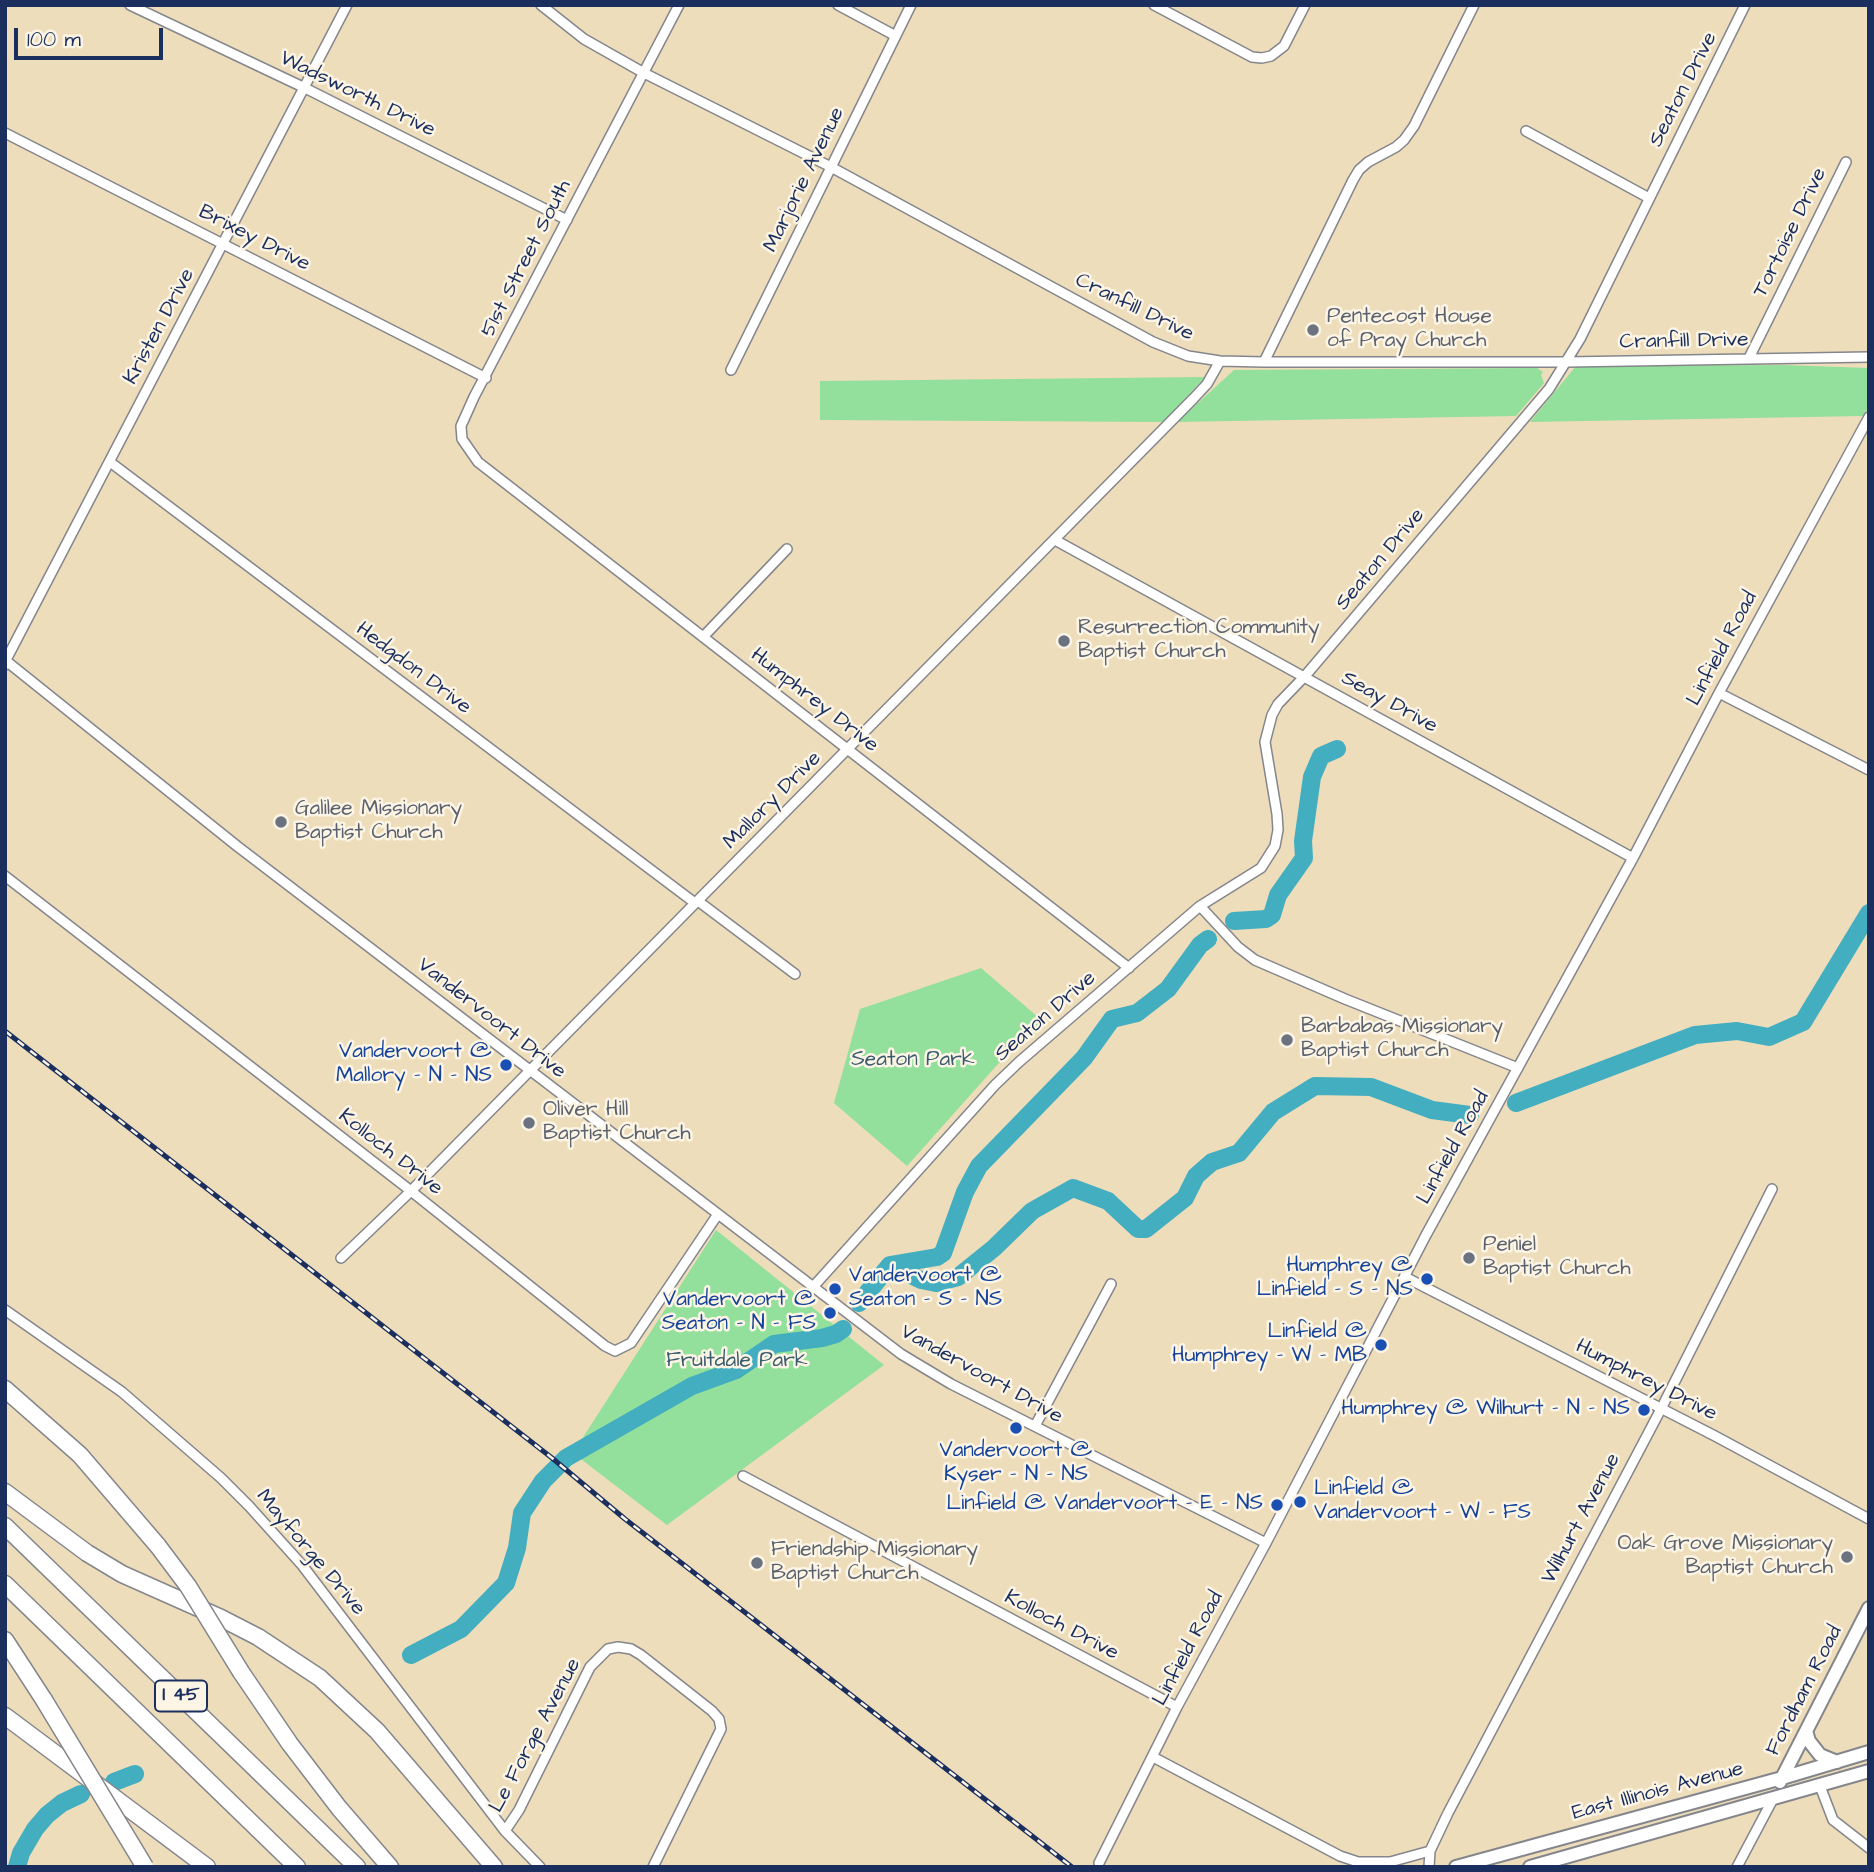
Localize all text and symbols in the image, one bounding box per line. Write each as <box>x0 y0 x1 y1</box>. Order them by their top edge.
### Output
scale bar <box>18 14 166 58</box>
text: 100 m <box>27 25 81 54</box>
street label: Seaton Drive <box>1644 28 1724 152</box>
street label: Wadsworth Drive <box>275 46 439 144</box>
street label: Marjorie Avenue <box>759 103 851 257</box>
street label: Tortoise Drive <box>1749 164 1833 302</box>
street label: 51st Street South <box>476 176 578 342</box>
street label: Brixey Drive <box>194 200 314 278</box>
street label: Kristen Drive <box>119 265 201 389</box>
street label: Cranfill Drive <box>1071 268 1197 348</box>
place label: Pentecost House of Pray Church <box>1327 305 1492 355</box>
marker: Pentecost House of Pray Church <box>1305 322 1321 338</box>
street label: Cranfill Drive <box>1619 328 1749 356</box>
street label: Seaton Drive <box>1331 504 1431 616</box>
street label: Linfield Road <box>1682 587 1764 711</box>
place label: Resurrection Community Baptist Church <box>1078 616 1319 666</box>
street label: Hedgdon Drive <box>350 617 476 721</box>
marker: Resurrection Community Baptist Church <box>1056 633 1072 649</box>
street label: Humphrey Drive <box>745 643 883 759</box>
street label: Seay Drive <box>1336 666 1442 740</box>
street label: Mallory Drive <box>719 747 827 855</box>
place label: Galilee Missionary Baptist Church <box>295 797 462 847</box>
marker: Galilee Missionary Baptist Church <box>273 814 289 830</box>
street label: Vandervoort Drive <box>412 953 570 1085</box>
street label: Seaton Drive <box>990 966 1102 1068</box>
place label: Barbabas Missionary Baptist Church <box>1301 1015 1503 1065</box>
marker: Barbabas Missionary Baptist Church <box>1279 1032 1295 1048</box>
place label: Vandervoort @ Mallory - N - NS <box>336 1040 492 1090</box>
park label: Seaton Park <box>851 1048 975 1074</box>
marker: Vandervoort @ Mallory - N - NS <box>498 1057 514 1073</box>
street label: Linfield Road <box>1412 1087 1496 1209</box>
place label: Oliver Hill Baptist Church <box>543 1098 691 1148</box>
street label: Kolloch Drive <box>333 1104 447 1202</box>
marker: Oliver Hill Baptist Church <box>521 1115 537 1131</box>
place label: Peniel Baptist Church <box>1483 1233 1631 1283</box>
marker: Peniel Baptist Church <box>1461 1250 1477 1266</box>
place label: Humphrey @ Linfield - S - NS <box>1257 1254 1413 1304</box>
place label: Vandervoort @ Seaton - S - NS <box>849 1264 1002 1314</box>
marker: Humphrey @ Linfield - S - NS <box>1419 1271 1435 1287</box>
marker: Vandervoort @ Seaton - S - NS <box>827 1281 843 1297</box>
place label: Vandervoort @ Seaton - N - FS <box>662 1288 816 1338</box>
marker: Vandervoort @ Seaton - N - FS <box>822 1305 838 1321</box>
street label: Vandervoort Drive <box>895 1320 1067 1430</box>
place label: Linfield @ Humphrey - W - MB <box>1172 1320 1367 1370</box>
street label: Humphrey Drive <box>1571 1335 1721 1427</box>
marker: Linfield @ Humphrey - W - MB <box>1373 1337 1389 1353</box>
park label: Fruitdale Park <box>666 1349 808 1375</box>
place label: Humphrey @ Wilhurt - N - NS <box>1341 1397 1630 1423</box>
marker: Humphrey @ Wilhurt - N - NS <box>1636 1402 1652 1418</box>
marker: Vandervoort @ Kyser - N - NS <box>1008 1420 1024 1436</box>
place label: Vandervoort @ Kyser - N - NS <box>940 1439 1092 1489</box>
street label: Wilhurt Avenue <box>1537 1450 1627 1588</box>
place label: Linfield @ Vandervoort - W - FS <box>1314 1477 1531 1527</box>
street label: Mayforge Drive <box>250 1485 370 1621</box>
place label: Linfield @ Vandervoort - E - NS <box>947 1492 1263 1518</box>
marker: Linfield @ Vandervoort - W - FS <box>1292 1494 1308 1510</box>
marker: Linfield @ Vandervoort - E - NS <box>1269 1497 1285 1513</box>
place label: Oak Grove Missionary Baptist Church <box>1617 1532 1833 1582</box>
place label: Friendship Missionary Baptist Church <box>771 1538 978 1588</box>
marker: Oak Grove Missionary Baptist Church <box>1839 1549 1855 1565</box>
marker: Friendship Missionary Baptist Church <box>749 1555 765 1571</box>
street label: Kolloch Drive <box>1000 1585 1122 1667</box>
street label: Linfield Road <box>1148 1587 1230 1711</box>
street label: Fordham Road <box>1761 1622 1849 1760</box>
street label: Le Forge Avenue <box>485 1655 587 1817</box>
road number: I 45 <box>155 1680 207 1712</box>
street label: East Illinois Avenue <box>1570 1757 1746 1827</box>

